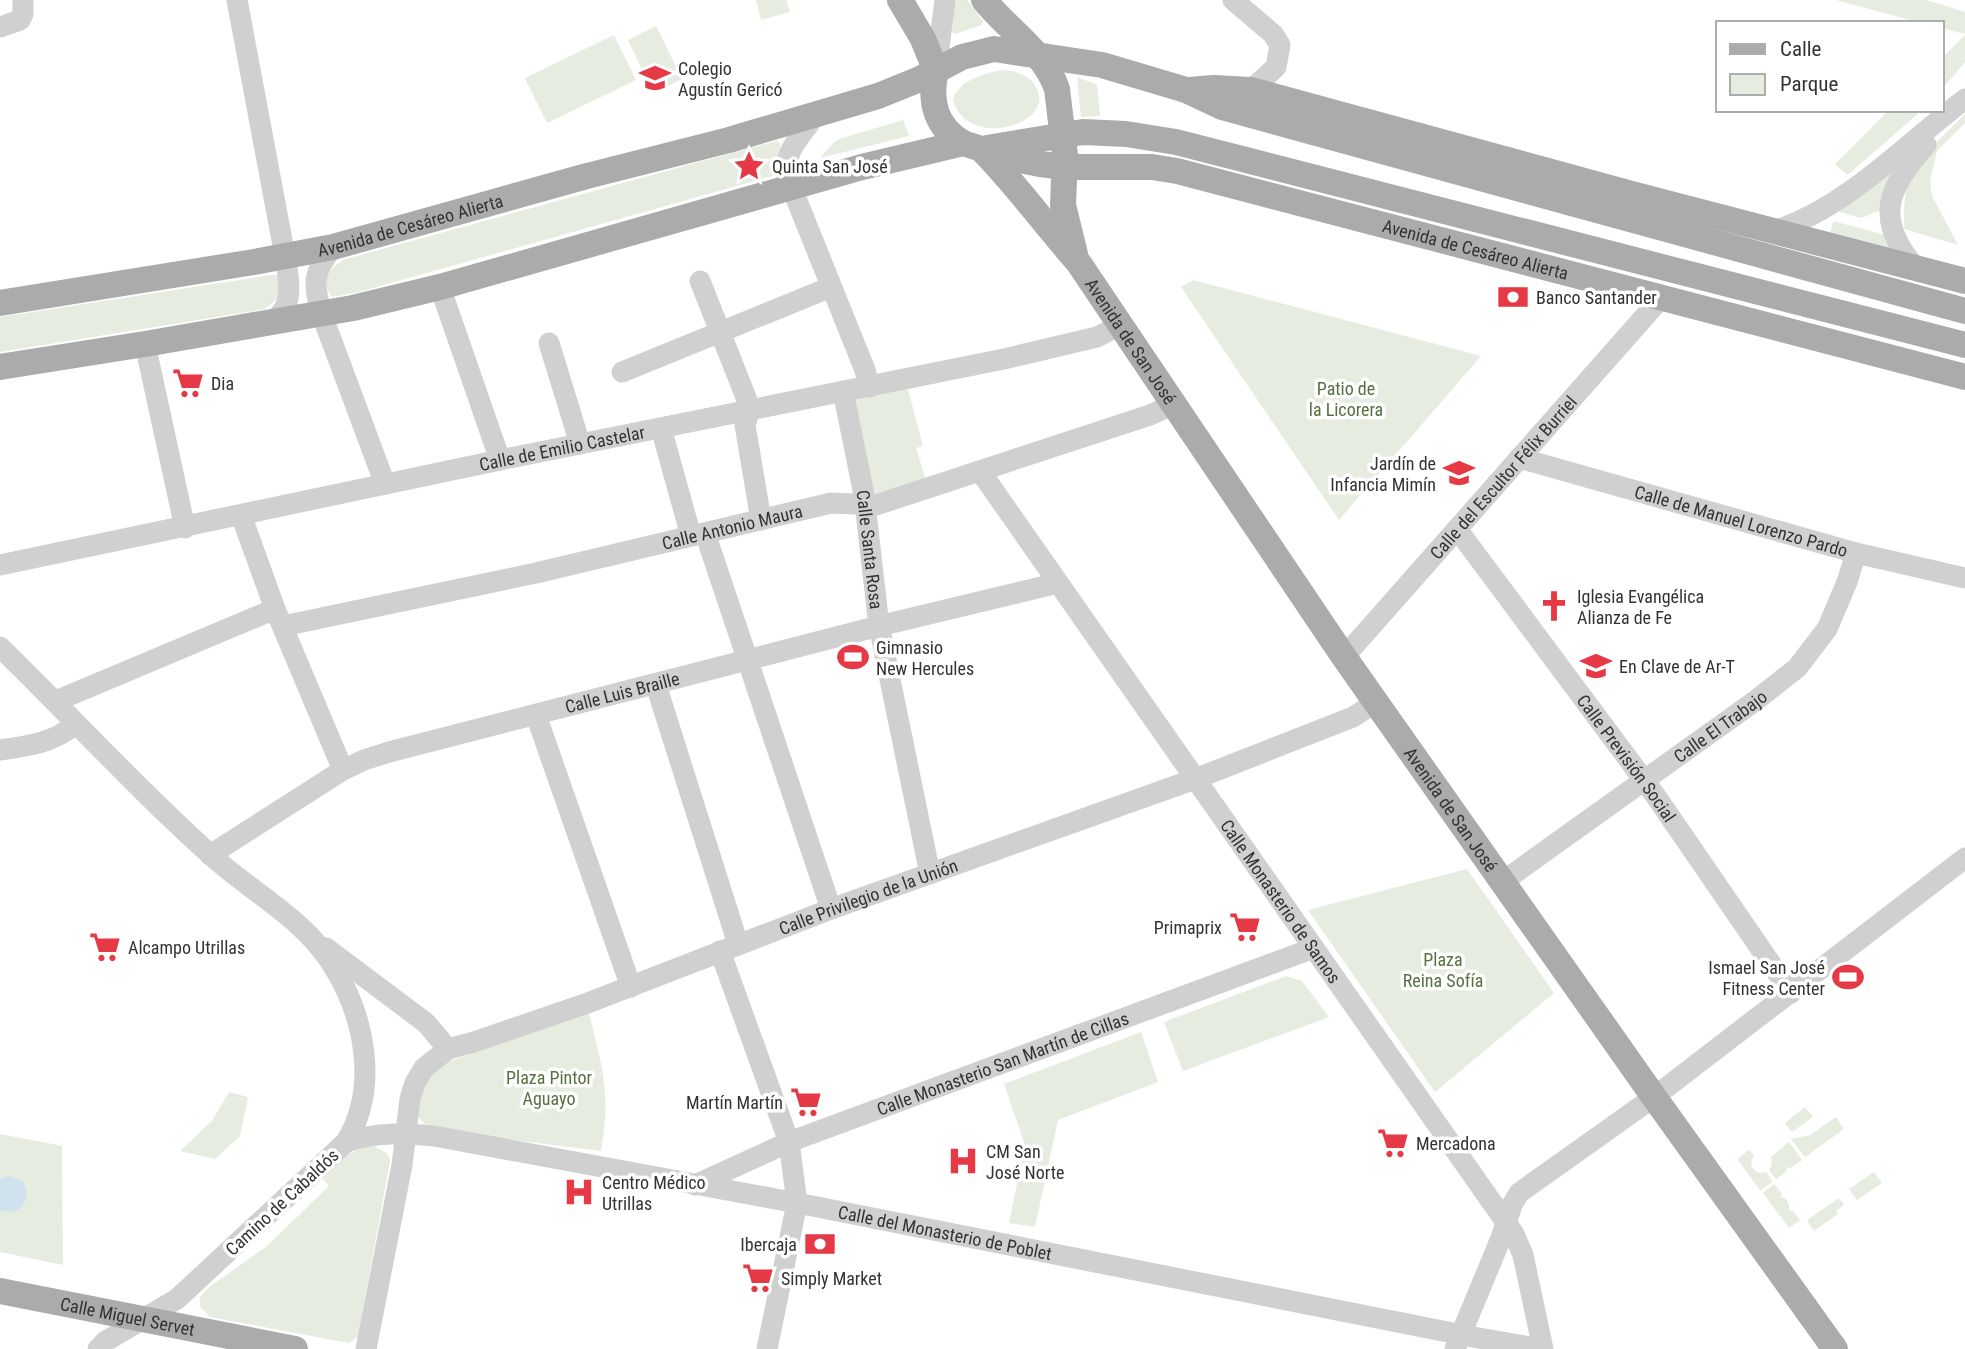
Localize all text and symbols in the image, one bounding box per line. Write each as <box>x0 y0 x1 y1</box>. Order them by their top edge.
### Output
legend <box>1716 21 1944 112</box>
text: Calle <box>1780 37 1822 61</box>
place label: Colegio Agustín Gericó <box>678 58 783 100</box>
school or university icon: Colegio Agustín Gericó <box>638 61 672 95</box>
text: Parque <box>1780 72 1838 96</box>
place icon: Quinta San José <box>732 149 766 183</box>
place label: Quinta San José <box>772 156 888 177</box>
street label: Avenida de Cesáreo Alierta <box>316 189 505 260</box>
street label: Avenida de Cesáreo Alierta <box>1380 215 1571 283</box>
street label: Avenida de San José <box>1081 274 1181 408</box>
bank icon: Banco Santander <box>1496 280 1530 314</box>
place label: Banco Santander <box>1536 287 1657 308</box>
supermarket icon: Dia <box>171 366 205 400</box>
place label: Dia <box>211 373 234 394</box>
park label: Patio de la Licorera <box>1309 378 1383 420</box>
street label: Calle del Escultor Félix Burriel <box>1425 391 1581 563</box>
street label: Calle de Emilio Castelar <box>477 421 647 475</box>
place label: Jardín de Infancia Mimín <box>1330 453 1436 495</box>
school or university icon: Jardín de Infancia Mimín <box>1442 456 1476 490</box>
street label: Calle de Manuel Lorenzo Pardo <box>1632 481 1850 561</box>
street label: Calle Santa Rosa <box>853 489 887 610</box>
street label: Calle Antonio Maura <box>660 500 804 553</box>
place label: Iglesia Evangélica Alianza de Fe <box>1577 586 1704 628</box>
church icon: Iglesia Evangélica Alianza de Fe <box>1537 589 1571 623</box>
place label: Gimnasio New Hercules <box>876 637 974 679</box>
sports icon: Gimnasio New Hercules <box>836 640 870 674</box>
school or university icon: En Clave de Ar-T <box>1579 649 1613 683</box>
place label: En Clave de Ar-T <box>1619 656 1735 677</box>
street label: Calle Luis Braille <box>563 667 682 717</box>
street label: Calle El Trabajo <box>1669 685 1771 767</box>
street label: Calle Previsión Social <box>1573 690 1681 826</box>
street label: Avenida de San José <box>1400 743 1502 875</box>
street label: Calle Monasterio de Samos <box>1217 815 1345 987</box>
street label: Calle Privilegio de la Unión <box>776 854 960 939</box>
supermarket icon: Primaprix <box>1228 910 1262 944</box>
place label: Primaprix <box>1154 917 1222 938</box>
supermarket icon: Alcampo Utrillas <box>88 930 122 964</box>
place label: Alcampo Utrillas <box>128 937 245 958</box>
park label: Plaza Reina Sofía <box>1403 949 1483 991</box>
place label: Ismael San José Fitness Center <box>1708 957 1826 999</box>
sports icon: Ismael San José Fitness Center <box>1831 960 1865 994</box>
street label: Calle Monasterio San Martín de Cillas <box>874 1007 1131 1119</box>
park label: Plaza Pintor Aguayo <box>506 1067 592 1109</box>
supermarket icon: Martín Martín <box>789 1085 823 1119</box>
place label: Martín Martín <box>686 1092 783 1113</box>
supermarket icon: Mercadona <box>1376 1126 1410 1160</box>
place label: Mercadona <box>1416 1133 1496 1154</box>
place label: CM San José Norte <box>986 1141 1064 1183</box>
street label: Camino de Cabaldós <box>221 1144 343 1260</box>
hospital icon: CM San José Norte <box>946 1144 980 1178</box>
place label: Centro Médico Utrillas <box>602 1172 706 1214</box>
hospital icon: Centro Médico Utrillas <box>562 1175 596 1209</box>
street label: Calle del Monasterio de Poblet <box>836 1201 1054 1264</box>
bank icon: Ibercaja <box>803 1227 837 1261</box>
place label: Ibercaja <box>740 1234 797 1255</box>
supermarket icon: Simply Market <box>741 1261 775 1295</box>
place label: Simply Market <box>781 1268 882 1289</box>
street label: Calle Miguel Servet <box>59 1293 197 1340</box>

